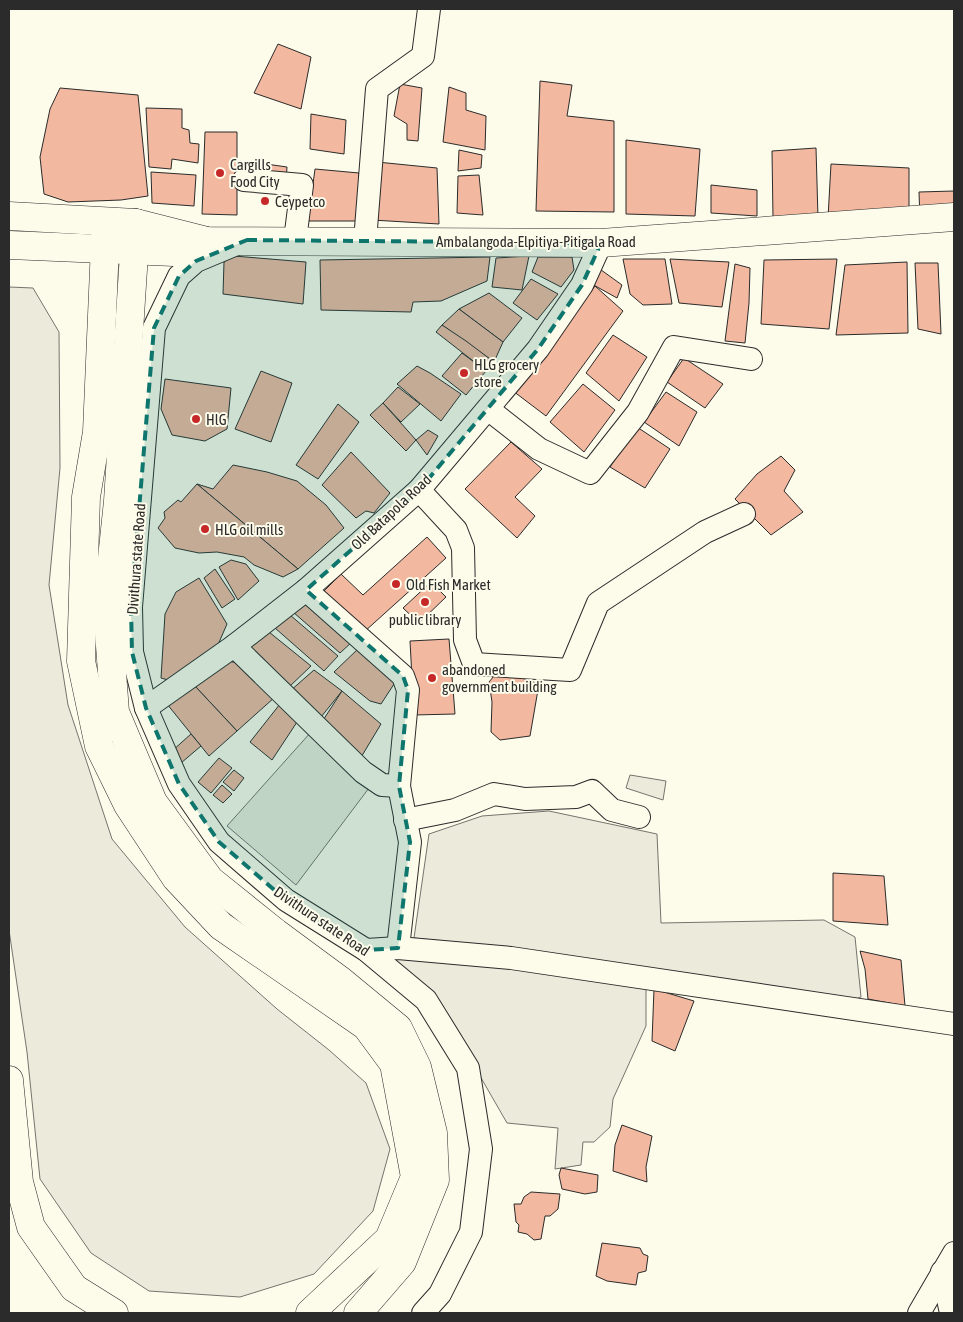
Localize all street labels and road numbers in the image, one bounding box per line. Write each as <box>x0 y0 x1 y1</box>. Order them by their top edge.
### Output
street label: Ambalangoda-Elpitiya-Pitigala Road <box>436 233 636 250</box>
street label: Old Batapola Road <box>348 471 434 553</box>
street label: Divithura state Road <box>124 503 148 615</box>
street label: Divithura state Road <box>271 883 373 959</box>

